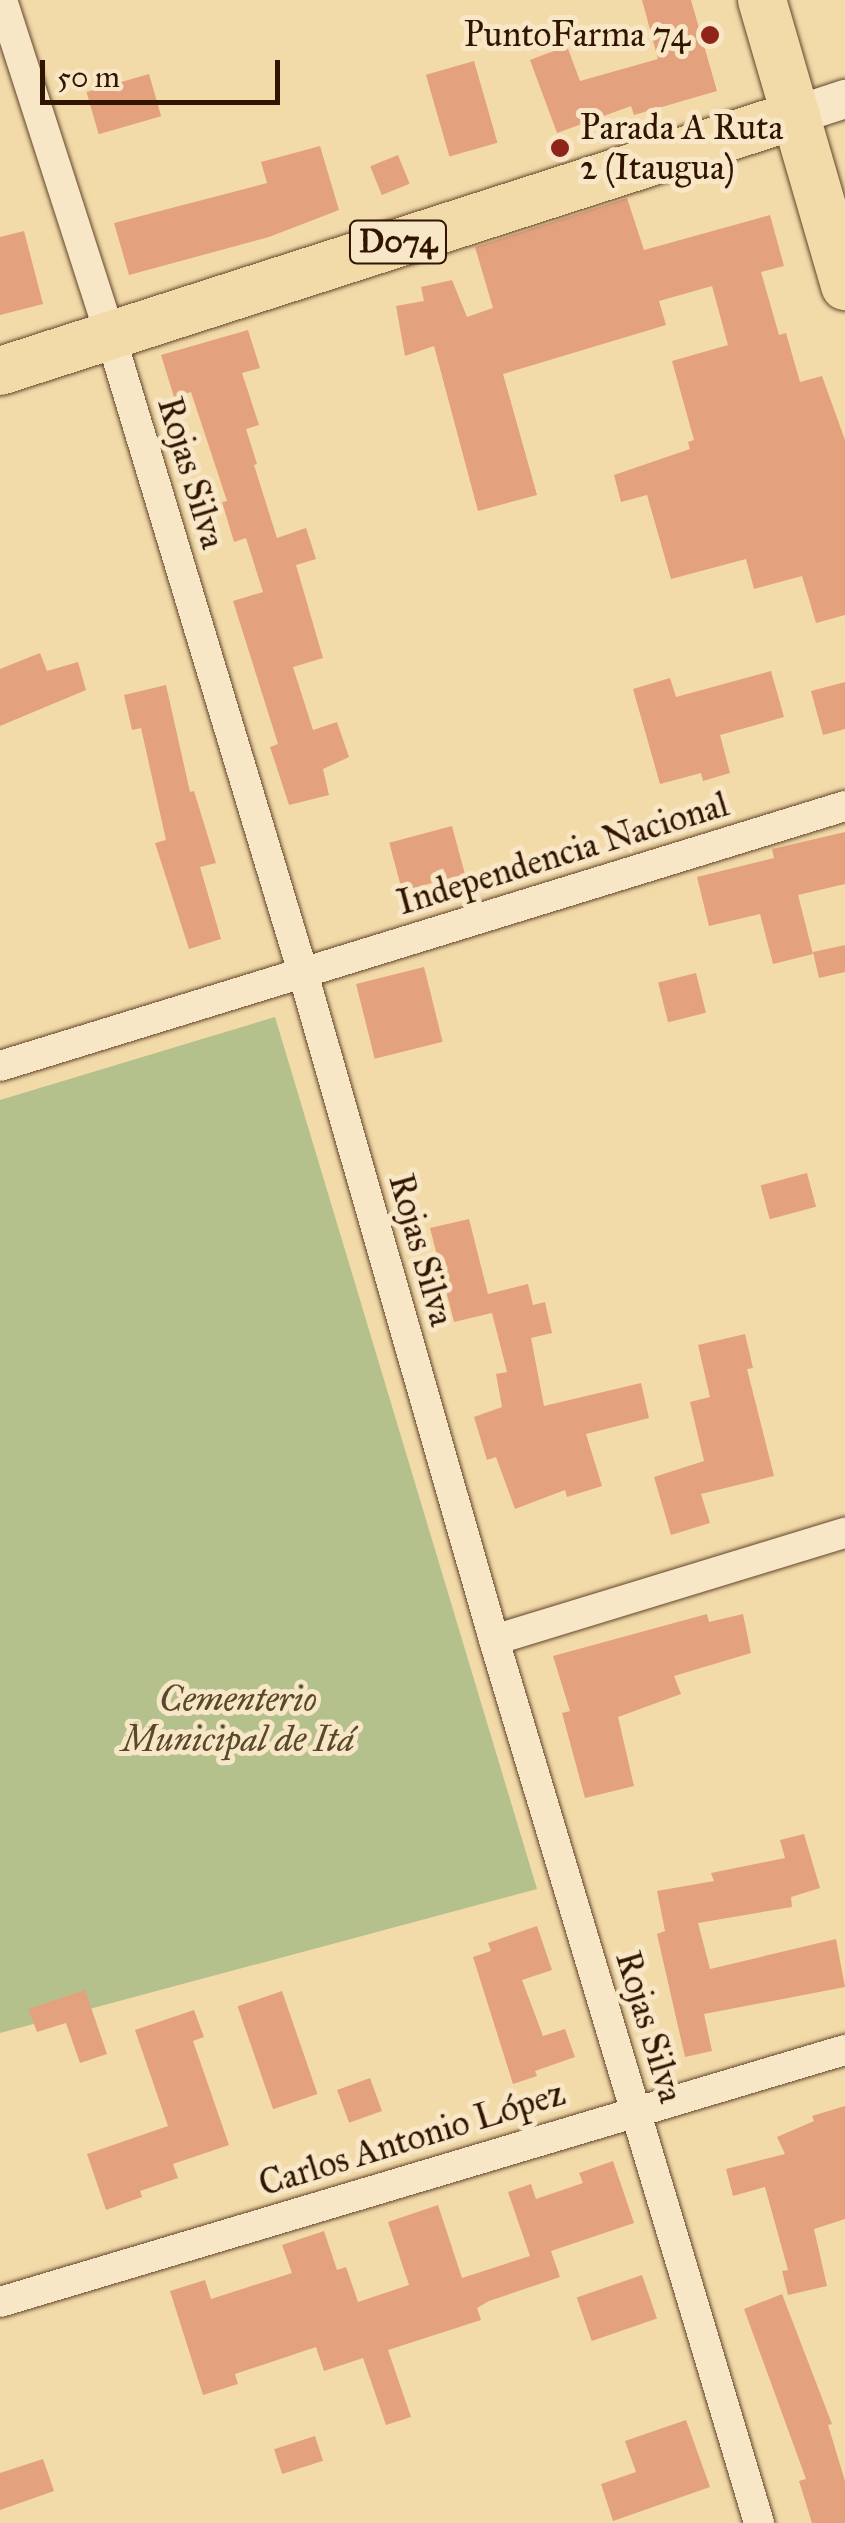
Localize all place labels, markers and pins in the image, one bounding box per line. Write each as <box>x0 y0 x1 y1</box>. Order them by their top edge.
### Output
place label: PuntoFarma 74 <box>464 14 690 56</box>
marker: PuntoFarma 74 <box>699 24 721 46</box>
place label: Parada A Ruta 2 (Itaugua) <box>580 107 783 189</box>
marker: Parada A Ruta 2 (Itaugua) <box>549 137 571 159</box>

